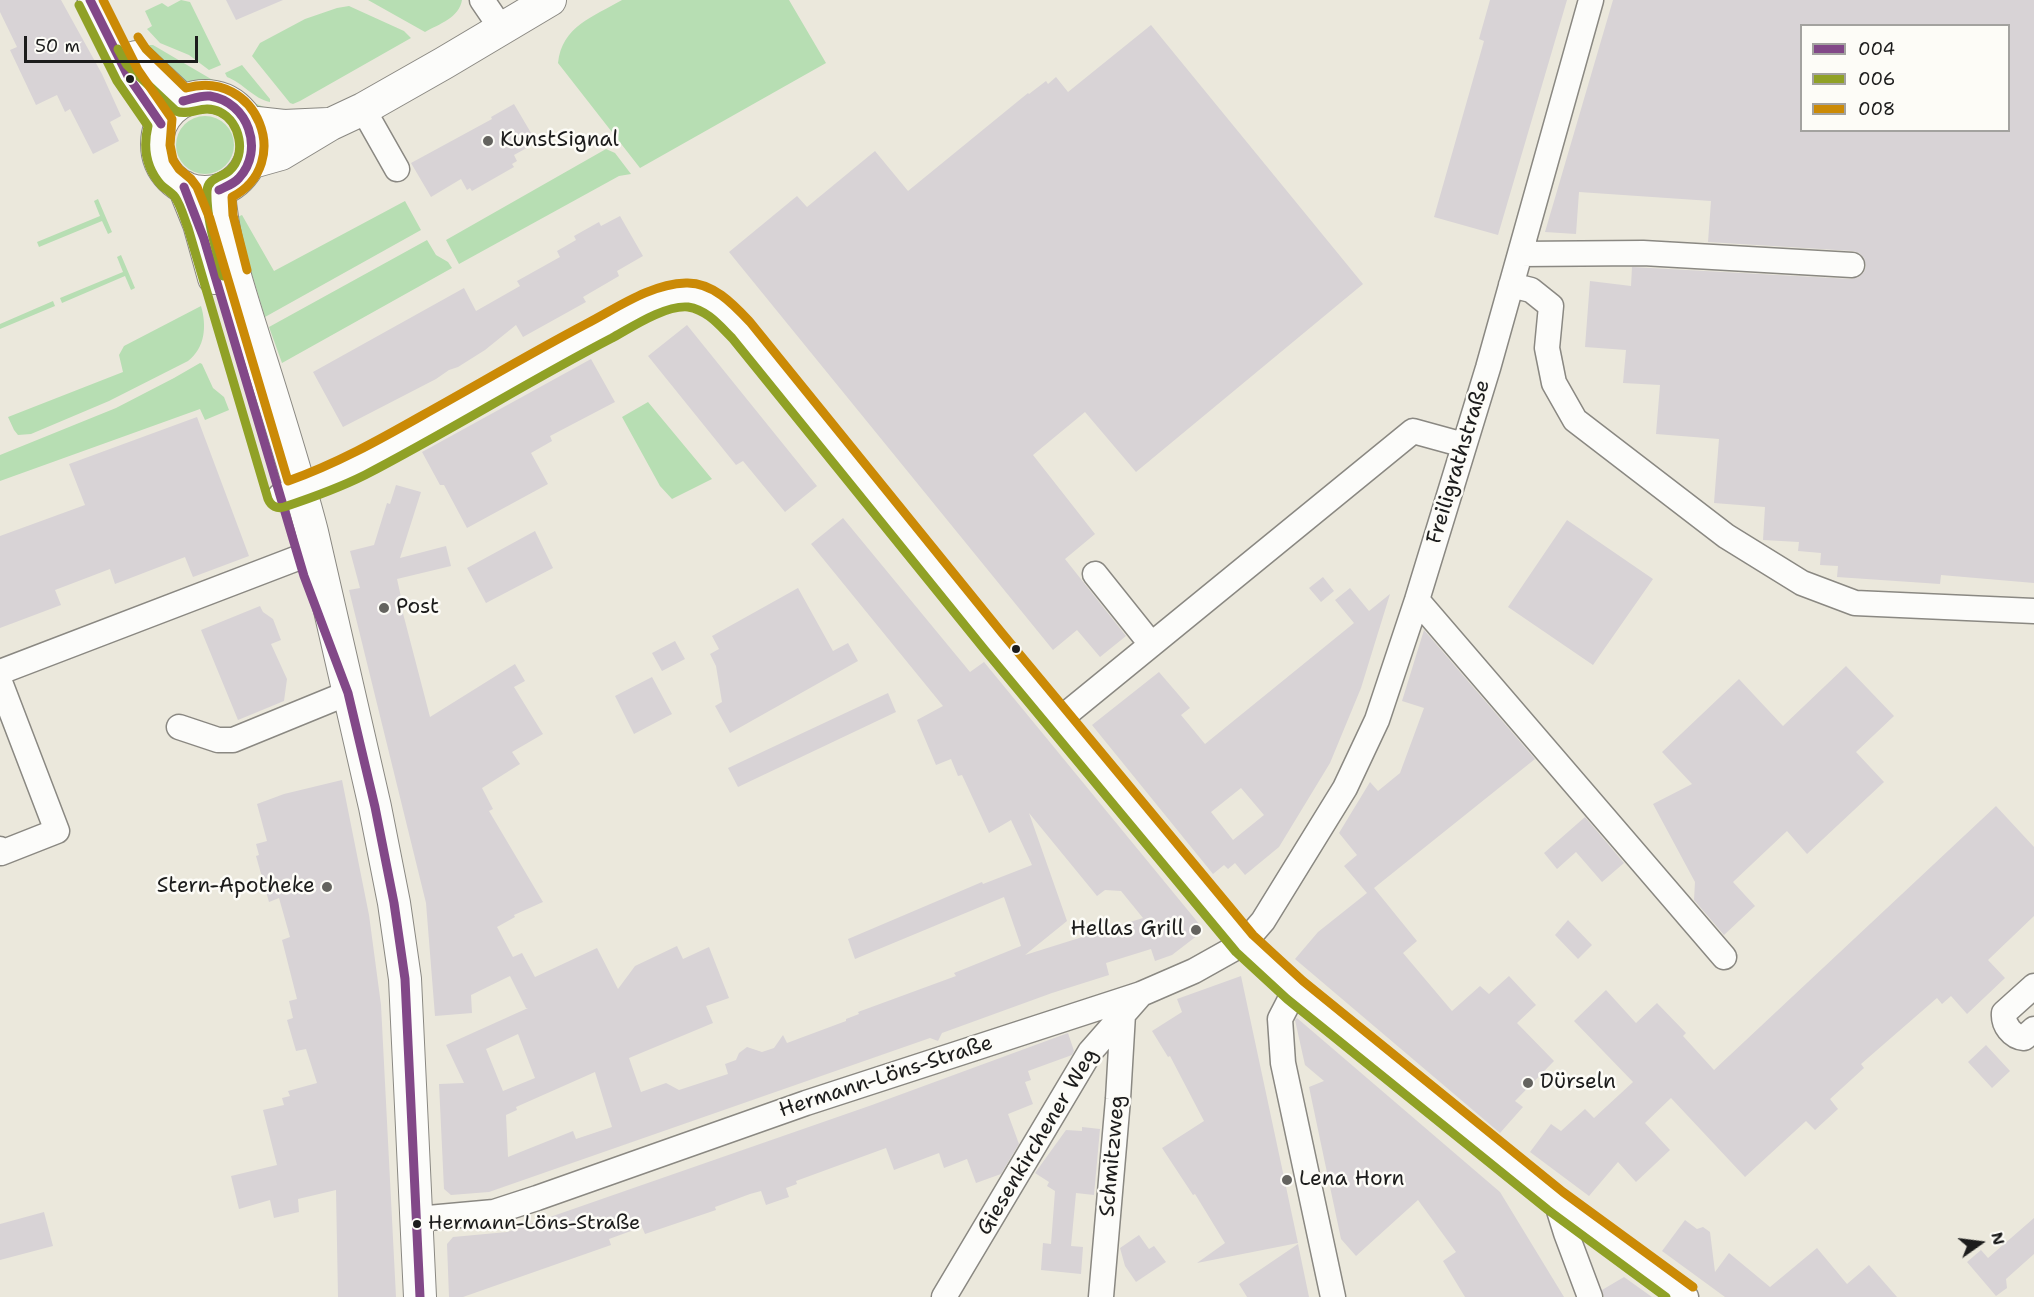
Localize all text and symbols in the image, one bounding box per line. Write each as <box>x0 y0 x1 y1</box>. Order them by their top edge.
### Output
scale bar <box>27 24 201 62</box>
legend <box>1800 24 2010 132</box>
text: 50 m <box>35 34 80 58</box>
text: 004 <box>1858 37 1895 61</box>
text: 006 <box>1858 67 1895 91</box>
unlabelled marker <box>124 73 136 85</box>
text: 008 <box>1858 97 1895 121</box>
place label: KunstSignal <box>500 128 619 154</box>
marker: KunstSignal <box>481 134 495 148</box>
street label: Freiligrathstraße <box>1422 377 1496 547</box>
place label: Post <box>396 595 439 621</box>
marker: Post <box>377 601 391 615</box>
unlabelled marker <box>1010 643 1022 655</box>
place label: Stern-Apotheke <box>157 874 315 900</box>
marker: Stern-Apotheke <box>320 880 334 894</box>
place label: Hellas Grill <box>1071 917 1184 943</box>
marker: Hellas Grill <box>1189 923 1203 937</box>
street label: Hermann-Löns-Straße <box>776 1031 996 1123</box>
street label: Giesenkirchener Weg <box>972 1044 1104 1240</box>
place label: Dürseln <box>1540 1070 1616 1096</box>
marker: Dürseln <box>1521 1076 1535 1090</box>
street label: Schmitzweg <box>1095 1094 1131 1218</box>
place label: Lena Horn <box>1299 1167 1404 1193</box>
marker: Lena Horn <box>1280 1173 1294 1187</box>
place label: Hermann-Löns-Straße <box>428 1212 640 1236</box>
north arrow <box>1950 1213 2010 1273</box>
marker: Hermann-Löns-Straße <box>411 1218 423 1230</box>
text: N <box>1986 1230 2010 1247</box>

